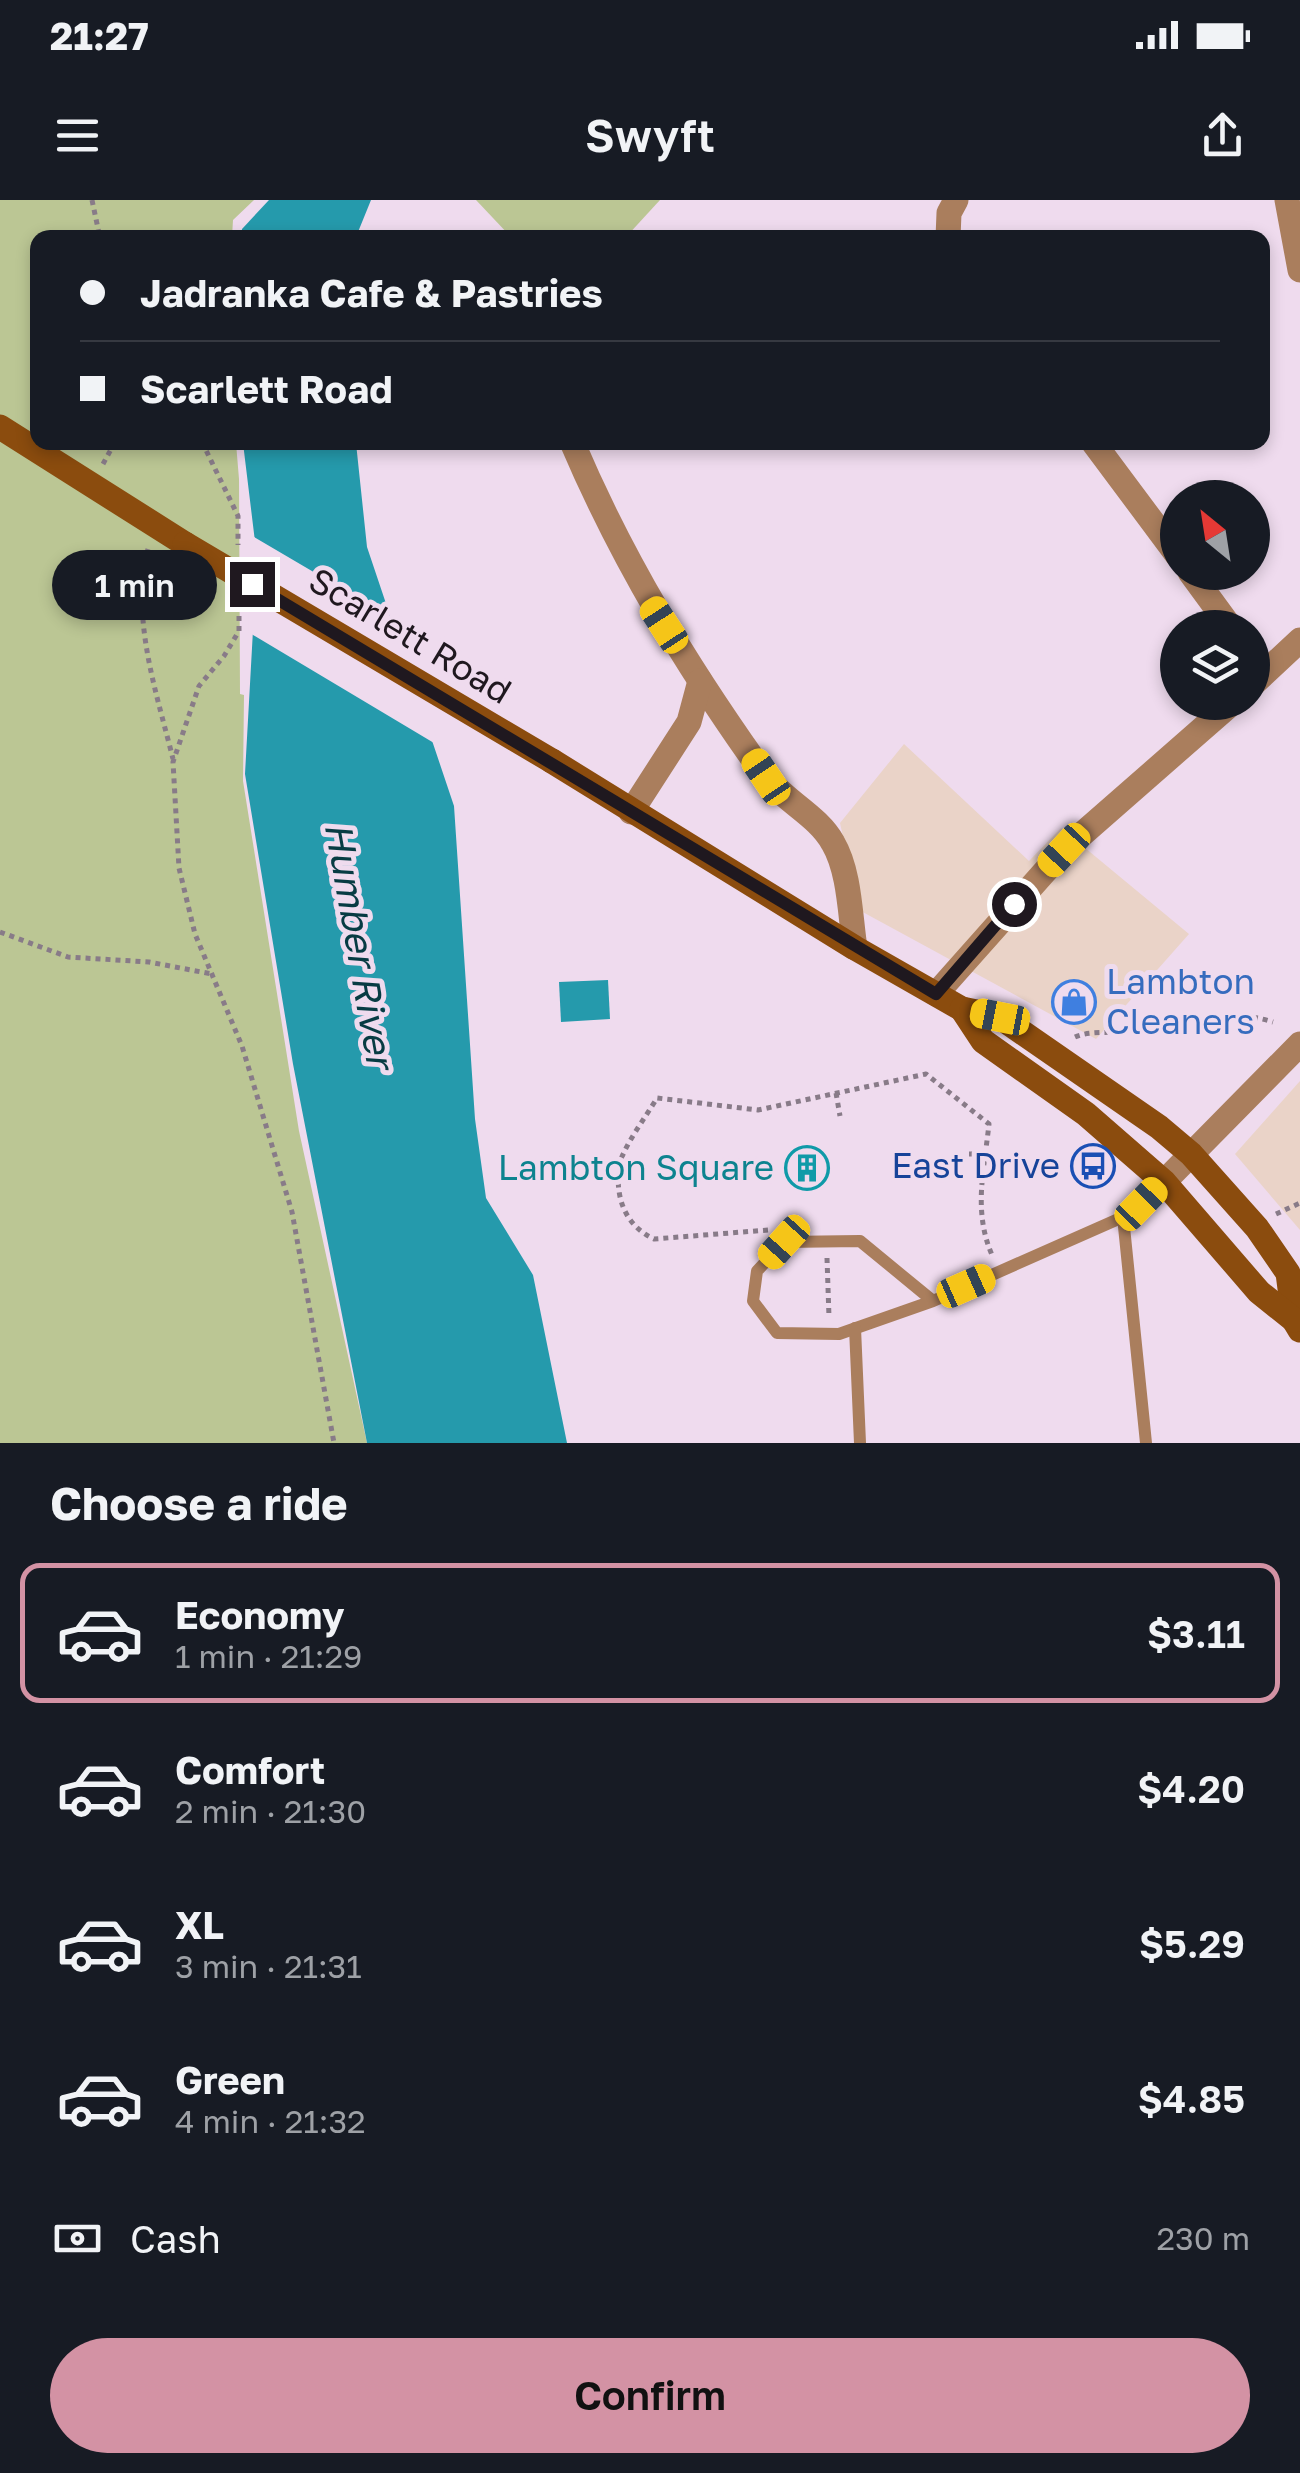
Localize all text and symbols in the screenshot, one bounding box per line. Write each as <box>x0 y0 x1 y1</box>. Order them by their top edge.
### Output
text: 21:27 <box>50 13 149 58</box>
icon: menu <box>50 108 105 163</box>
text: Swyft <box>585 108 715 162</box>
icon: share <box>1195 108 1250 163</box>
text: Jadranka Cafe & Pastries <box>140 270 603 315</box>
text: Scarlett Road <box>140 366 393 411</box>
north arrow <box>1160 480 1270 590</box>
map controls <box>1160 480 1270 720</box>
callout: 1 min <box>52 549 217 619</box>
street label: Scarlett Road <box>302 558 519 712</box>
route end <box>230 562 275 607</box>
text: 1 min <box>94 566 175 604</box>
car <box>635 592 693 658</box>
button: layers <box>1160 610 1270 720</box>
car <box>737 744 795 810</box>
water label: Humber River <box>317 818 405 1076</box>
car <box>1033 818 1095 882</box>
route start <box>992 882 1037 927</box>
place label: Lambton Cleaners <box>1106 960 1255 1042</box>
shop icon: Lambton Cleaners <box>1051 979 1097 1025</box>
car <box>968 997 1032 1037</box>
bus stop icon: East Drive <box>1070 1143 1116 1189</box>
place label: East Drive <box>891 1144 1060 1186</box>
building icon: Lambton Square <box>784 1145 830 1191</box>
place label: Lambton Square <box>498 1146 774 1188</box>
car <box>1109 1172 1173 1236</box>
car <box>753 1210 815 1274</box>
car <box>932 1260 1000 1312</box>
text: Choose a ride <box>50 1476 348 1530</box>
icon: car <box>55 1588 145 1678</box>
text: Economy <box>175 1592 344 1637</box>
text: $3.11 <box>1147 1611 1245 1656</box>
text: 1 min · 21:29 <box>175 1637 362 1675</box>
icon: car <box>55 1743 145 1833</box>
text: Comfort <box>175 1747 325 1792</box>
text: $4.20 <box>1137 1766 1245 1811</box>
text: 2 min · 21:30 <box>175 1792 366 1830</box>
icon: car <box>55 1898 145 1988</box>
text: XL <box>175 1902 224 1947</box>
text: $5.29 <box>1139 1921 1245 1966</box>
text: 3 min · 21:31 <box>175 1947 362 1985</box>
icon: car <box>55 2053 145 2143</box>
text: Green <box>175 2057 285 2102</box>
text: $4.85 <box>1138 2076 1245 2121</box>
text: 4 min · 21:32 <box>175 2102 366 2140</box>
icon: cash <box>50 2211 105 2266</box>
text: Cash <box>130 2216 221 2261</box>
text: 230 m <box>1157 2219 1250 2257</box>
button: Confirm <box>50 2338 1250 2453</box>

